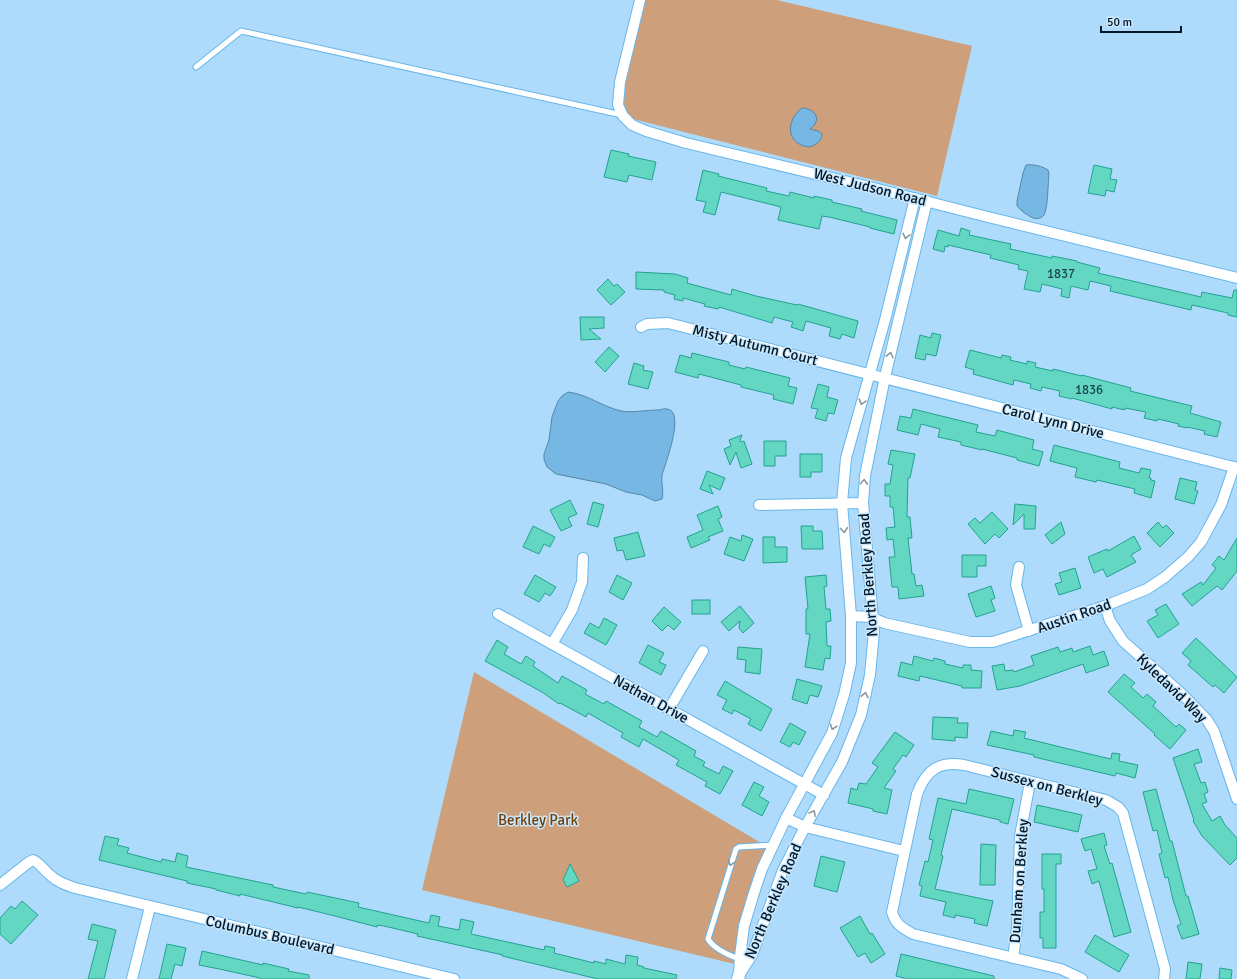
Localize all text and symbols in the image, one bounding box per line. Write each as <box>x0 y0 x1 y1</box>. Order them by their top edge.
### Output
scale bar <box>1101 8 1181 34</box>
text: 50 m <box>1107 15 1132 30</box>
street label: West Judson Road <box>812 164 928 210</box>
one-way arrow <box>902 233 910 239</box>
house number: 1837 <box>1047 266 1075 282</box>
street label: Misty Autumn Court <box>690 321 820 369</box>
one-way arrow <box>886 351 894 358</box>
house number: 1836 <box>1075 382 1103 398</box>
one-way arrow <box>858 399 867 406</box>
street label: Carol Lynn Drive <box>1000 400 1106 442</box>
one-way arrow <box>860 479 869 485</box>
street label: North Berkley Road <box>855 513 881 637</box>
one-way arrow <box>840 527 849 533</box>
street label: Austin Road <box>1035 595 1113 637</box>
street label: Kyledavid Way <box>1133 650 1211 726</box>
street label: Nathan Drive <box>610 671 692 727</box>
one-way arrow <box>861 691 869 698</box>
one-way arrow <box>830 724 838 731</box>
street label: Sussex on Berkley <box>989 762 1105 810</box>
one-way arrow <box>809 810 816 817</box>
park label: Berkley Park <box>498 811 579 829</box>
street label: Dunham on Berkley <box>1006 818 1032 944</box>
street label: North Berkley Road <box>741 840 806 962</box>
one-way arrow <box>727 860 736 867</box>
street label: Columbus Boulevard <box>204 911 336 959</box>

